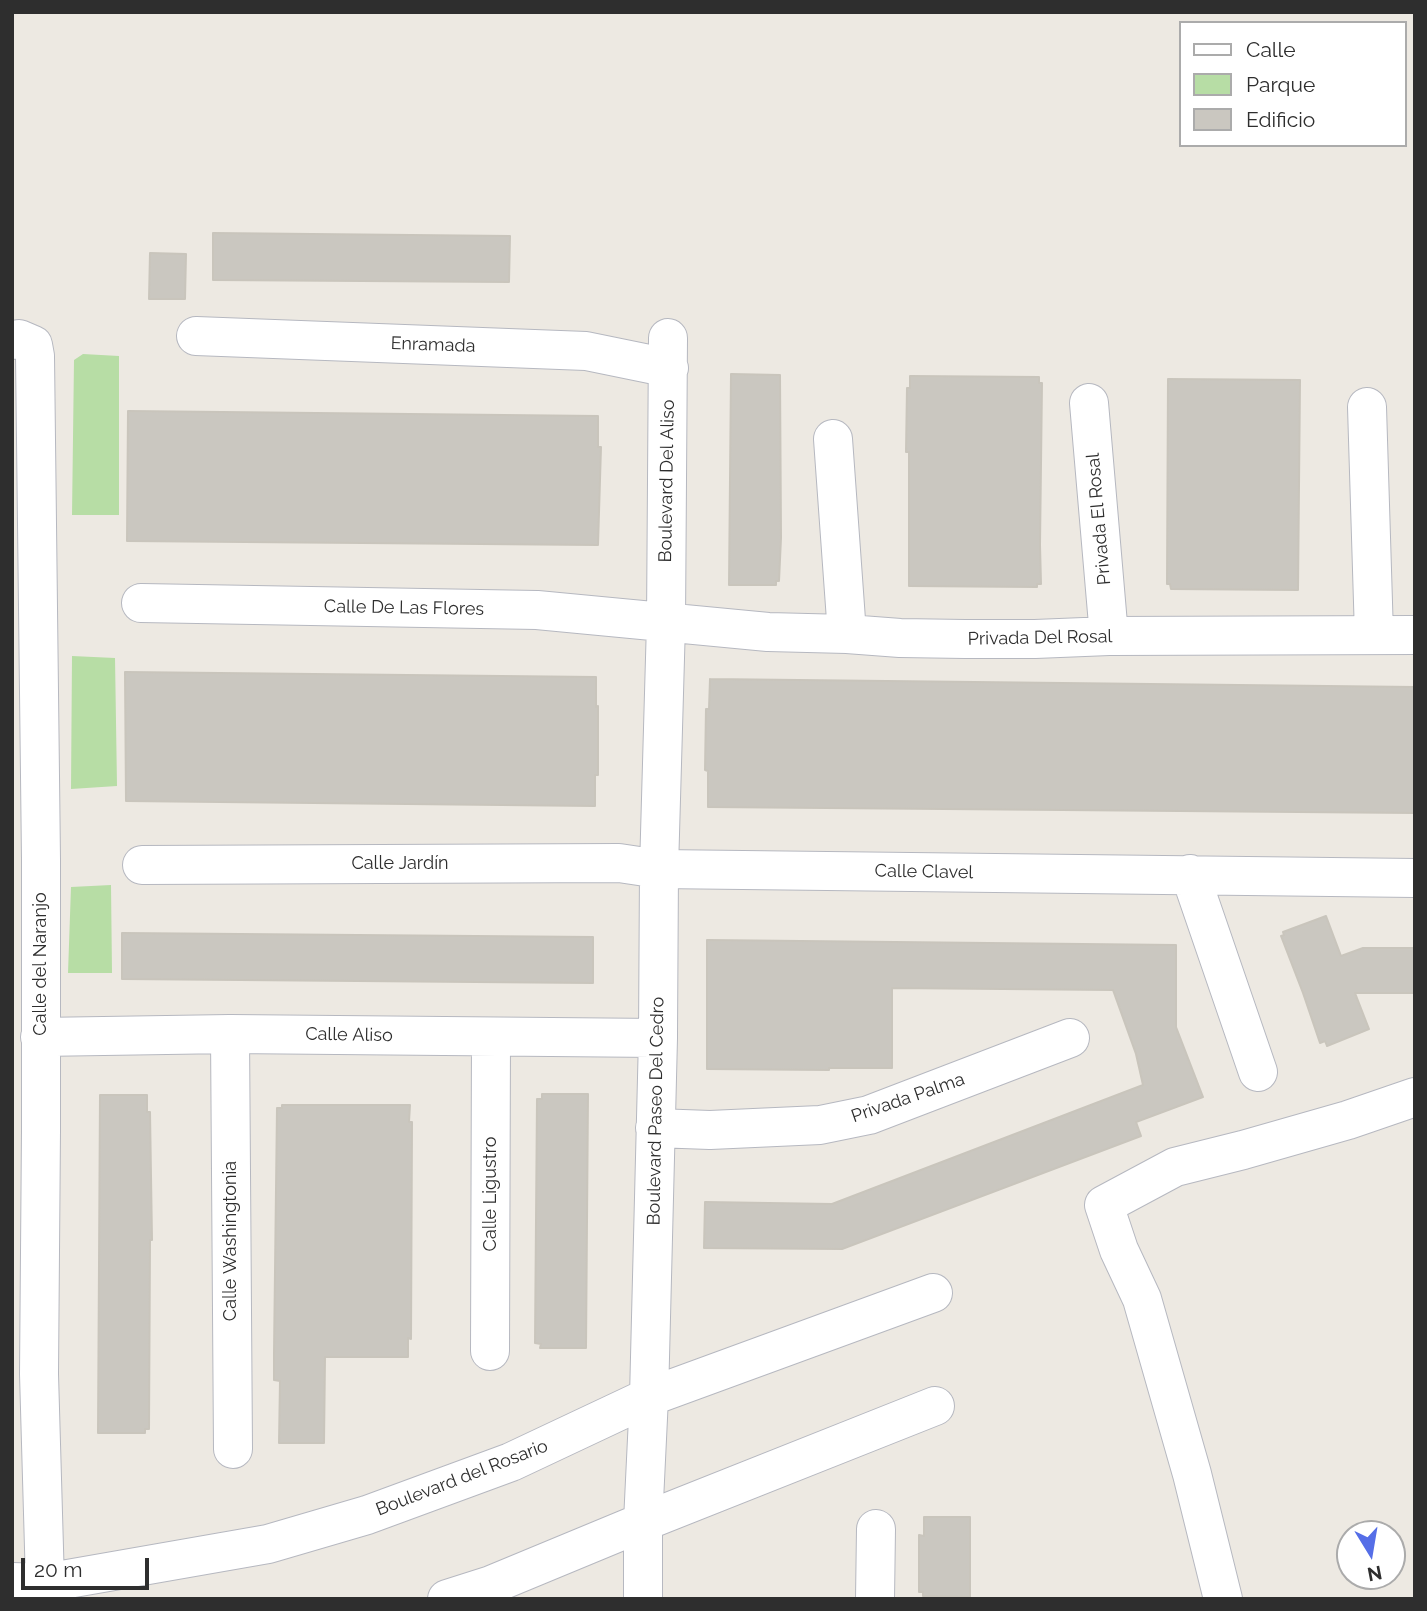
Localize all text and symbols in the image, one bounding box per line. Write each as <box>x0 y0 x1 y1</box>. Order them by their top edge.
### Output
legend <box>1178 21 1406 147</box>
text: Calle <box>1246 37 1296 62</box>
text: Parque <box>1246 72 1315 97</box>
text: Edificio <box>1246 107 1315 132</box>
street label: Enramada <box>390 333 476 357</box>
street label: Boulevard Del Aliso <box>655 399 679 563</box>
street label: Privada El Rosal <box>1082 452 1116 586</box>
street label: Calle De Las Flores <box>324 596 484 620</box>
street label: Privada Del Rosal <box>967 626 1113 650</box>
street label: Calle Jardín <box>351 853 449 875</box>
street label: Calle Clavel <box>875 860 973 884</box>
street label: Calle del Naranjo <box>30 892 52 1036</box>
street label: Boulevard Paseo Del Cedro <box>643 996 669 1226</box>
street label: Calle Aliso <box>305 1023 393 1047</box>
street label: Privada Palma <box>849 1069 967 1127</box>
street label: Calle Ligustro <box>480 1137 502 1251</box>
street label: Calle Washingtonia <box>220 1161 242 1321</box>
street label: Boulevard del Rosario <box>373 1435 551 1521</box>
north arrow <box>1336 1520 1406 1590</box>
scale bar <box>24 1544 152 1588</box>
text: 20 m <box>34 1557 82 1582</box>
text: N <box>1365 1561 1384 1586</box>

